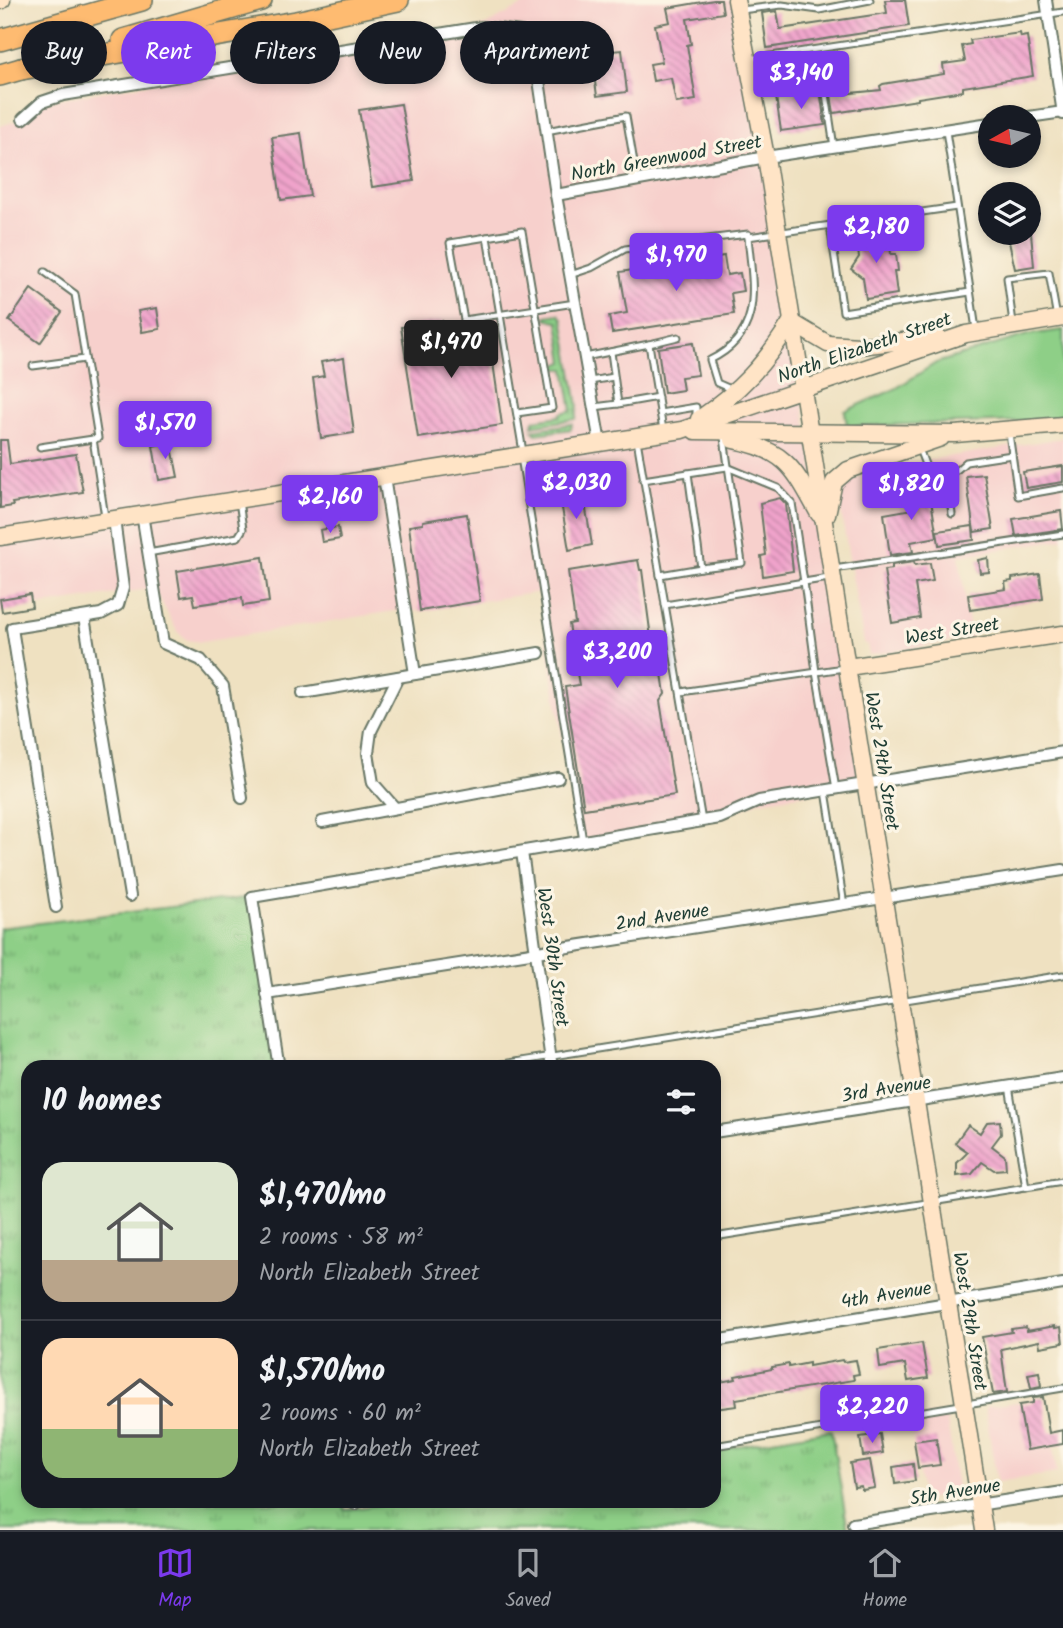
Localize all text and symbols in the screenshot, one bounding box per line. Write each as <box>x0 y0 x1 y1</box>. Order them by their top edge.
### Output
chip: Buy <box>21 21 107 84</box>
chip: Rent <box>121 21 216 84</box>
chip: Filters <box>230 21 340 84</box>
chip: New <box>354 21 446 84</box>
chip: Apartment <box>460 21 614 84</box>
pin: $3,140 <box>744 52 858 111</box>
text: $3,140 <box>769 56 833 92</box>
north arrow <box>978 105 1041 168</box>
map controls <box>978 105 1041 245</box>
street label: North Greenwood Street <box>569 127 765 191</box>
button: layers <box>978 182 1041 245</box>
pin: $2,180 <box>819 205 933 265</box>
text: $2,180 <box>843 210 909 246</box>
pin: $1,970 <box>619 233 733 293</box>
text: $1,970 <box>646 238 706 274</box>
street label: North Elizabeth Street <box>774 305 956 393</box>
pin: $1,470 <box>394 320 508 380</box>
text: $1,470 <box>420 325 482 361</box>
pin: $1,570 <box>108 402 222 461</box>
text: $1,570 <box>135 406 195 442</box>
pin: $2,030 <box>519 462 633 521</box>
pin: $1,820 <box>854 462 968 522</box>
text: $2,030 <box>541 466 611 502</box>
text: $1,820 <box>878 467 944 503</box>
pin: $2,160 <box>273 476 387 535</box>
text: $2,160 <box>298 480 362 516</box>
street label: West Street <box>903 610 1002 654</box>
pin: $3,200 <box>560 630 674 690</box>
text: $3,200 <box>582 635 652 671</box>
street label: West 29th Street <box>855 690 907 833</box>
street label: West 30th Street <box>527 886 577 1029</box>
street label: 2nd Avenue <box>613 896 712 940</box>
street label: 3rd Avenue <box>839 1068 934 1112</box>
text: 10 homes <box>42 1078 162 1126</box>
icon: filters <box>662 1083 700 1121</box>
text: $1,470/mo <box>259 1172 386 1220</box>
icon: home <box>98 1190 182 1274</box>
text: 2 rooms · 58 m² <box>259 1220 423 1256</box>
street label: West 29th Street <box>943 1250 995 1393</box>
text: North Elizabeth Street <box>259 1256 480 1292</box>
street label: 4th Avenue <box>839 1274 934 1318</box>
text: $1,570/mo <box>259 1348 385 1396</box>
icon: home <box>98 1366 182 1450</box>
pin: $2,220 <box>815 1386 929 1445</box>
text: $2,220 <box>836 1390 908 1426</box>
text: 2 rooms · 60 m² <box>259 1396 421 1432</box>
text: North Elizabeth Street <box>259 1432 480 1468</box>
street label: 5th Avenue <box>908 1471 1003 1515</box>
tab: Map <box>156 1544 194 1616</box>
tab: Saved <box>505 1544 551 1616</box>
tab: Home <box>862 1544 907 1616</box>

